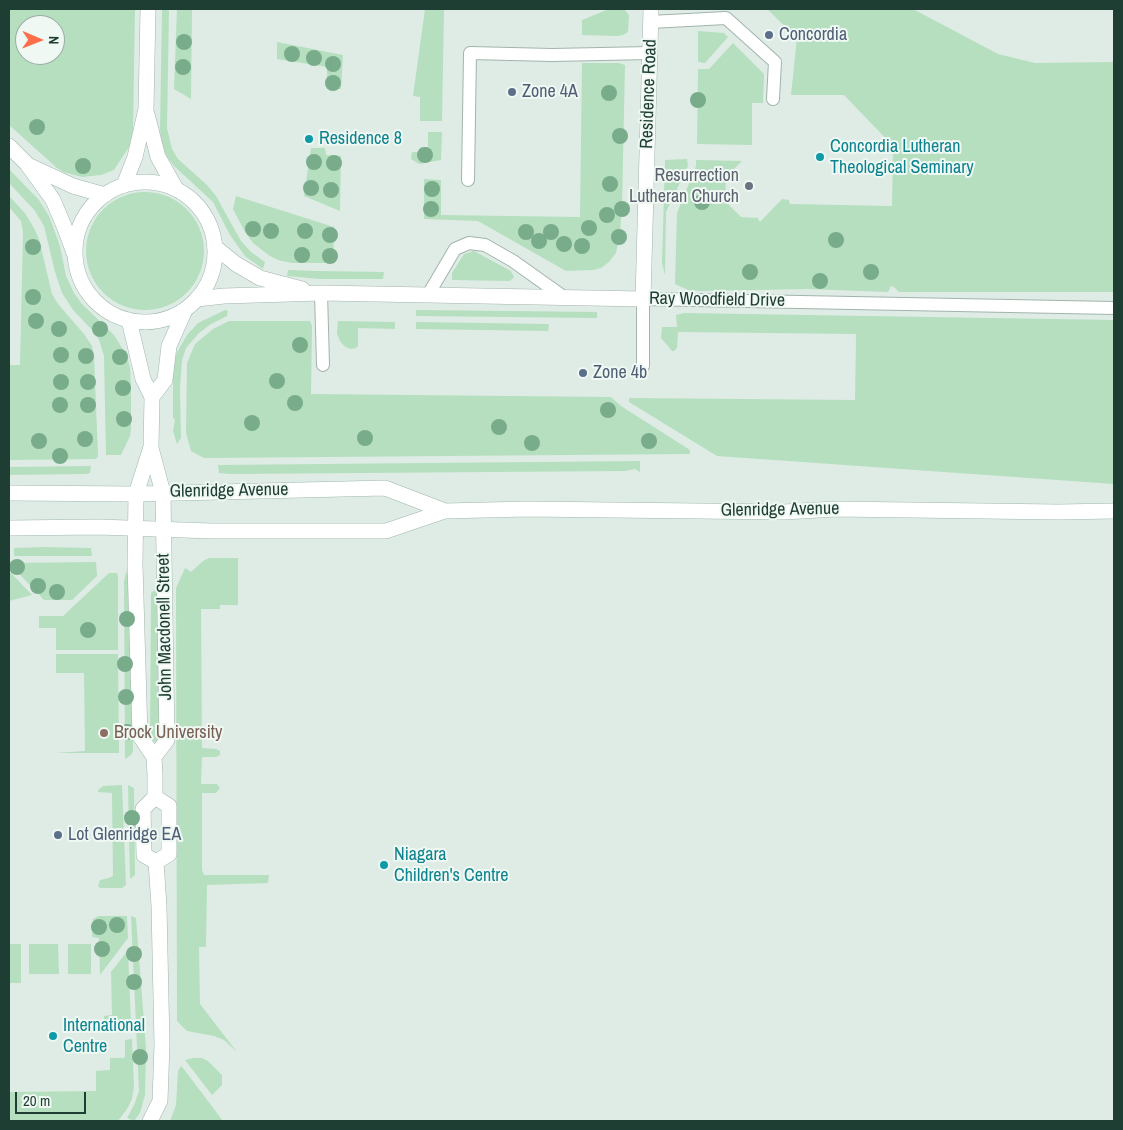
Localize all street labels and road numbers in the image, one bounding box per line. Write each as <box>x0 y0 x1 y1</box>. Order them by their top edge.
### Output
street label: Residence Road <box>636 39 662 149</box>
street label: Ray Woodfield Drive <box>649 288 785 312</box>
street label: Glenridge Avenue <box>169 479 289 503</box>
street label: Glenridge Avenue <box>720 498 840 522</box>
street label: John Macdonell Street <box>153 553 177 701</box>

